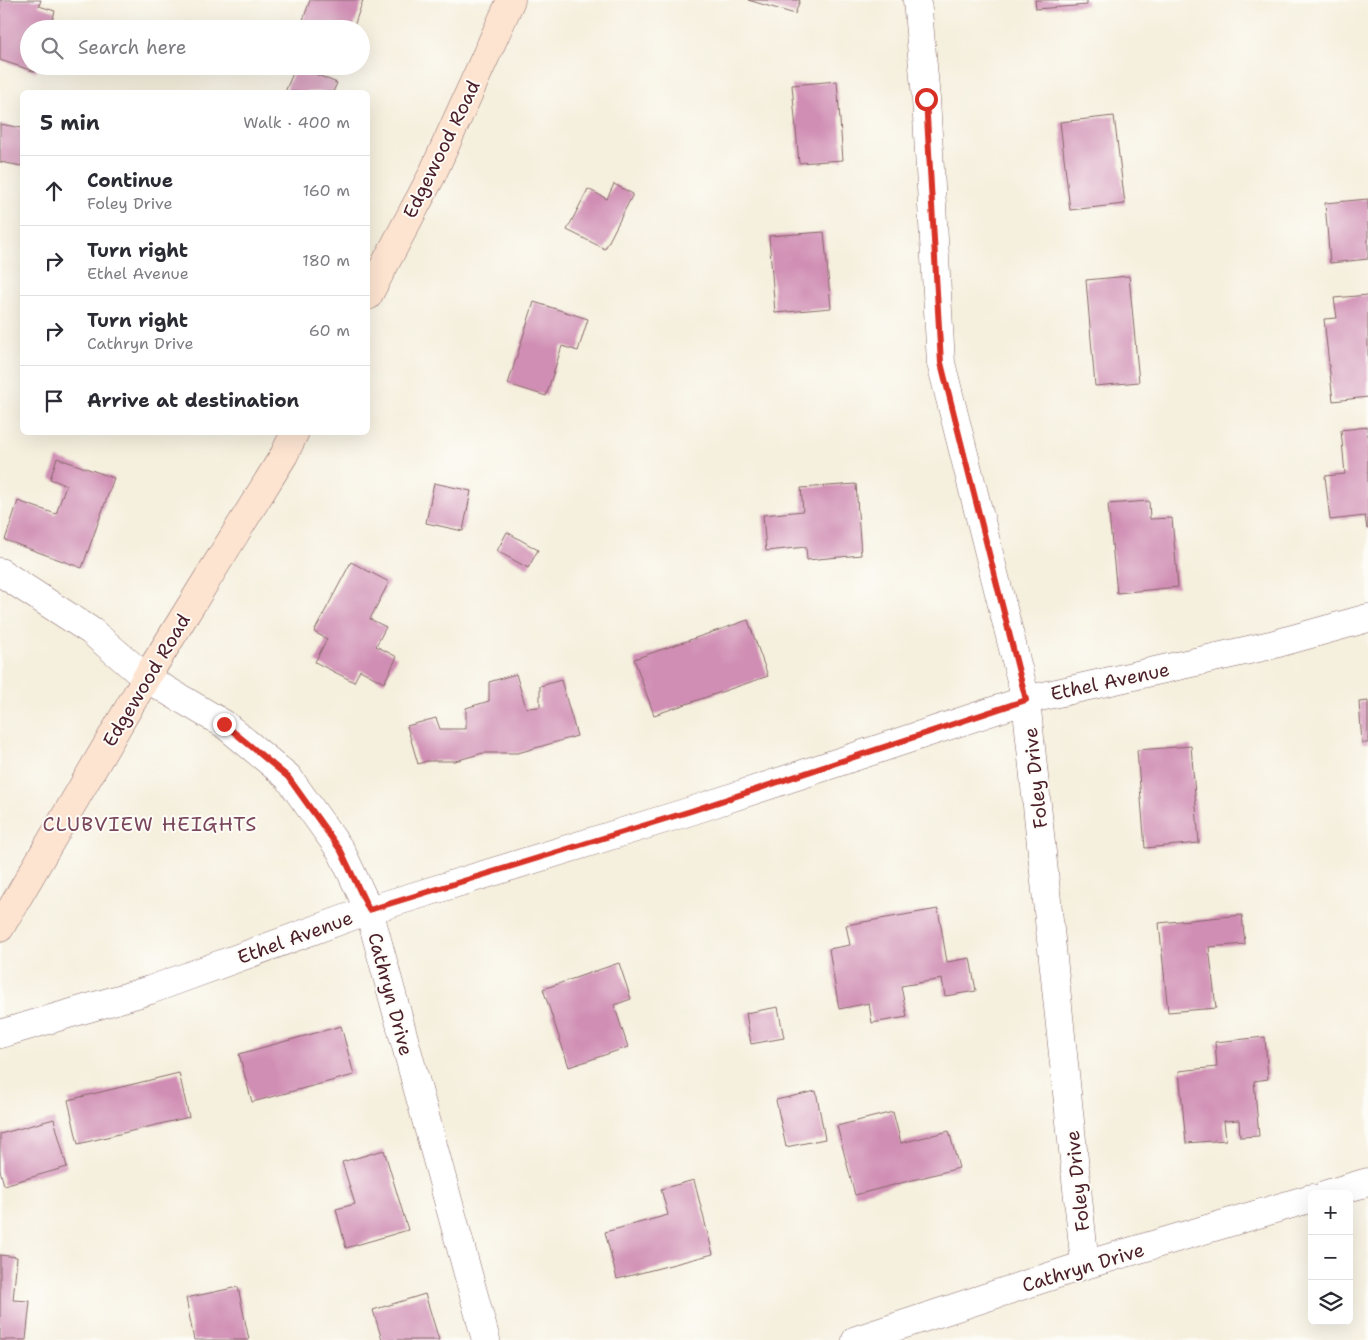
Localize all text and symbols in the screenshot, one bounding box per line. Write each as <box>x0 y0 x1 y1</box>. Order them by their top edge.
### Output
search box <box>20 20 370 75</box>
icon: search <box>38 34 66 62</box>
text: Search here <box>78 35 187 60</box>
street label: Edgewood Road <box>397 76 486 222</box>
route start <box>915 88 938 111</box>
text: 5 min <box>40 109 100 137</box>
text: Walk · 400 m <box>243 112 350 133</box>
text: Continue <box>87 168 173 193</box>
icon: ahead <box>40 177 68 205</box>
text: 160 m <box>303 180 350 201</box>
text: Foley Drive <box>87 193 172 214</box>
text: Turn right <box>87 238 188 263</box>
icon: right <box>40 247 68 275</box>
text: 180 m <box>302 250 350 271</box>
text: Ethel Avenue <box>87 263 189 284</box>
text: Turn right <box>87 308 188 333</box>
icon: right <box>40 317 68 345</box>
text: 60 m <box>309 320 350 341</box>
text: Cathryn Drive <box>87 333 193 354</box>
icon: arrive <box>40 387 68 415</box>
text: Arrive at destination <box>87 388 299 413</box>
street label: Edgewood Road <box>97 609 196 751</box>
street label: Ethel Avenue <box>1048 657 1172 706</box>
route end <box>213 713 236 736</box>
street label: Foley Drive <box>1018 726 1053 830</box>
district label: CLUBVIEW HEIGHTS <box>43 811 257 837</box>
street label: Ethel Avenue <box>234 905 356 970</box>
street label: Cathryn Drive <box>362 930 419 1058</box>
street label: Foley Drive <box>1060 1129 1095 1233</box>
map controls <box>1308 1190 1353 1325</box>
button: + <box>1308 1190 1353 1235</box>
button: − <box>1308 1235 1353 1280</box>
street label: Cathryn Drive <box>1019 1237 1147 1298</box>
button: layers <box>1308 1280 1353 1325</box>

